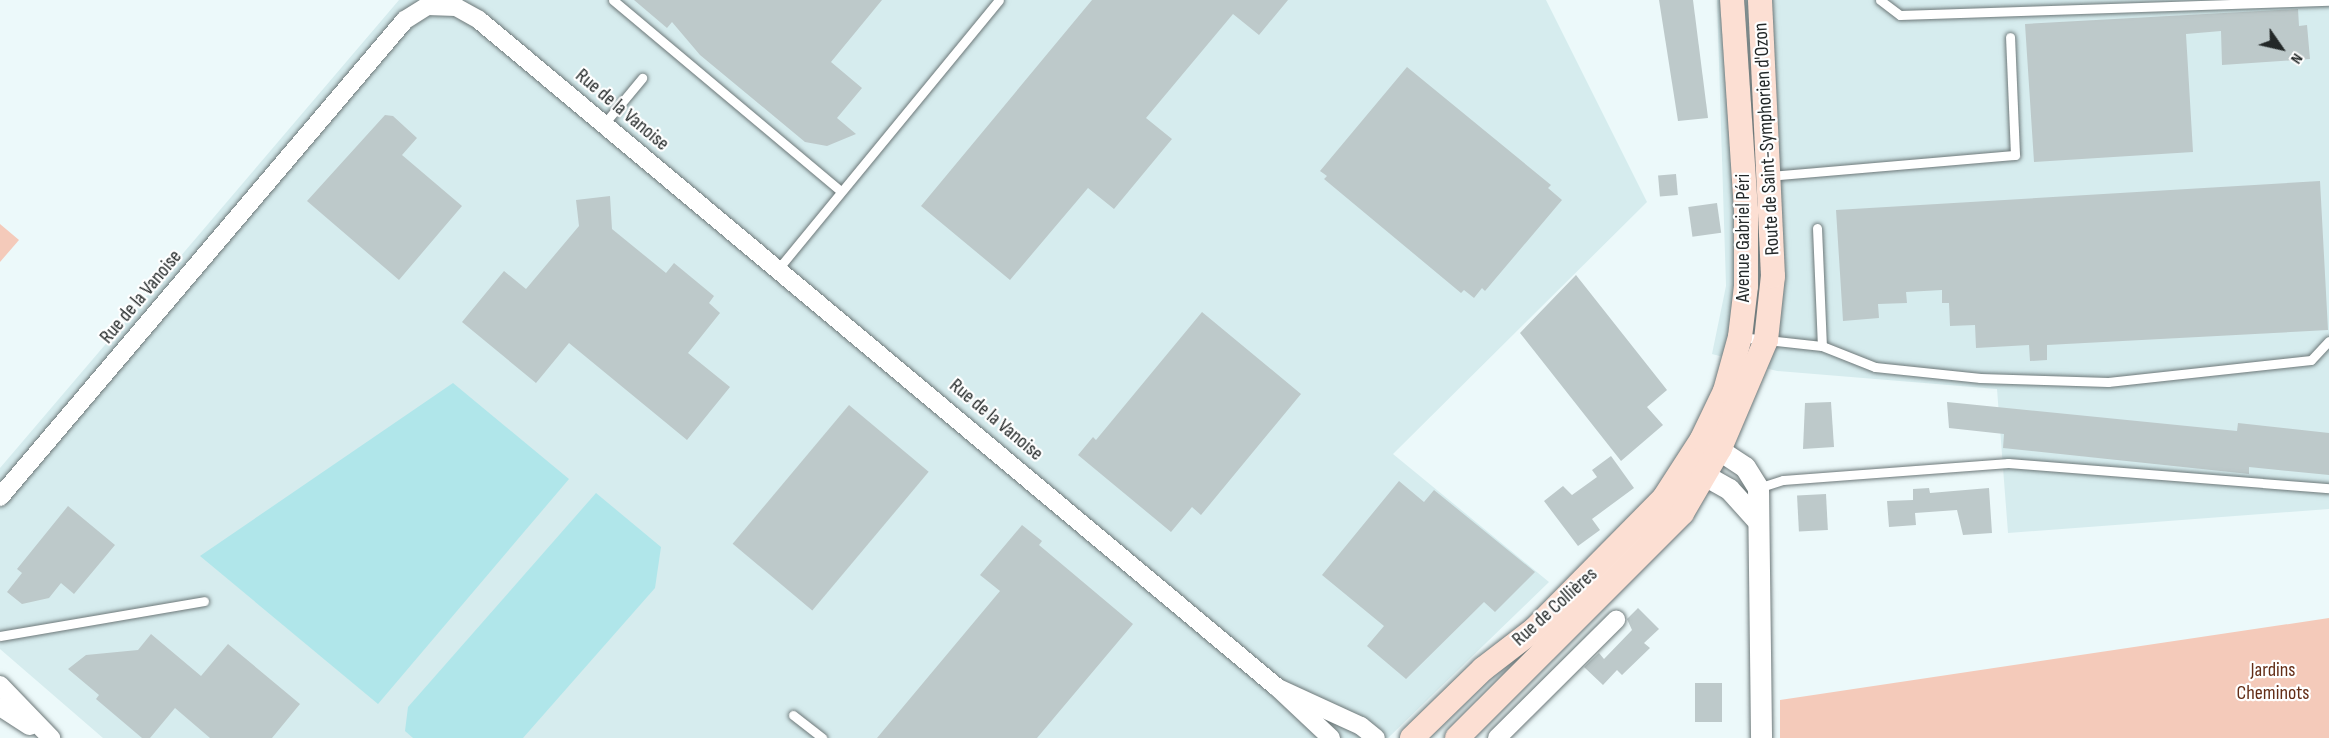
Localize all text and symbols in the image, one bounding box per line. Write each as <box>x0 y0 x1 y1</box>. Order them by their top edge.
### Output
north arrow <box>2251 18 2311 78</box>
street label: Route de Saint-Symphorien d'Ozon <box>1749 22 1785 256</box>
text: N <box>2286 49 2307 67</box>
street label: Rue de la Vanoise <box>570 64 674 156</box>
street label: Avenue Gabriel Péri <box>1731 174 1755 302</box>
street label: Rue de la Vanoise <box>95 245 187 349</box>
street label: Rue de la Vanoise <box>944 374 1048 466</box>
street label: Rue de Collières <box>1507 562 1603 652</box>
park label: Jardins Cheminots <box>2237 659 2309 706</box>

